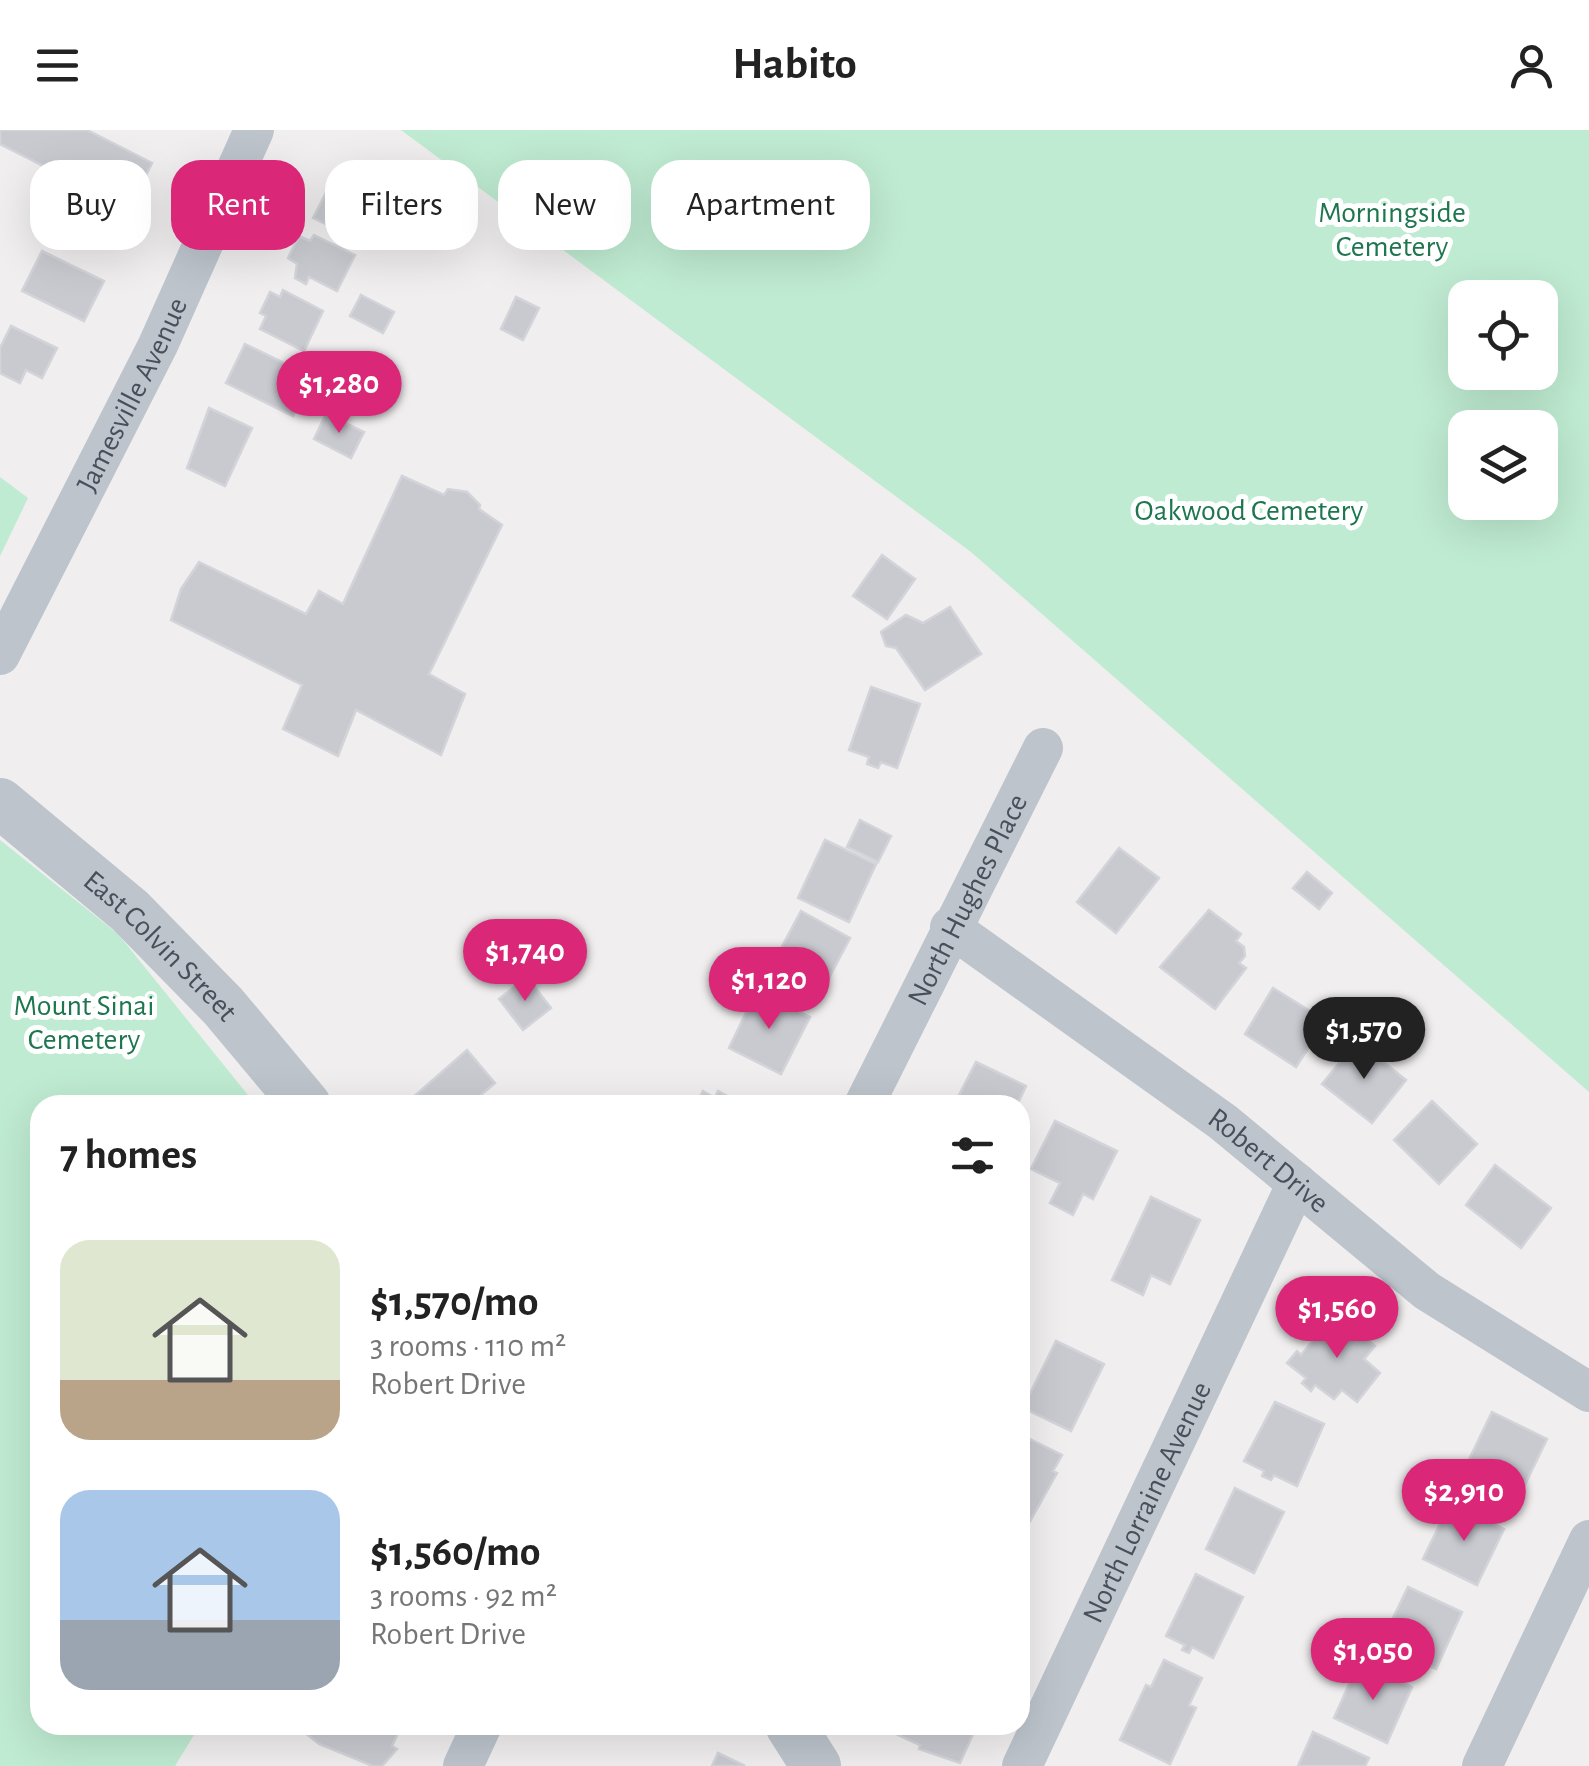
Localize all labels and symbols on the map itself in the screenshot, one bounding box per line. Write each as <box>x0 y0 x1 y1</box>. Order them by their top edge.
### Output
park label: Morningside Cemetery <box>1318 198 1466 262</box>
street label: Jamesville Avenue <box>72 293 193 497</box>
pin: $1,280 <box>258 351 420 436</box>
park label: Oakwood Cemetery <box>1135 496 1364 526</box>
street label: North Hughes Place <box>903 789 1033 1010</box>
street label: East Colvin Street <box>78 865 243 1027</box>
pin: $1,740 <box>444 919 606 1004</box>
pin: $1,120 <box>688 947 850 1032</box>
park label: Mount Sinai Cemetery <box>14 991 154 1055</box>
pin: $1,570 <box>1283 997 1445 1082</box>
street label: Robert Drive <box>1203 1103 1334 1219</box>
pin: $1,560 <box>1256 1276 1418 1361</box>
street label: North Lorraine Avenue <box>1078 1377 1217 1628</box>
pin: $2,910 <box>1383 1459 1545 1544</box>
pin: $1,050 <box>1292 1618 1454 1703</box>

